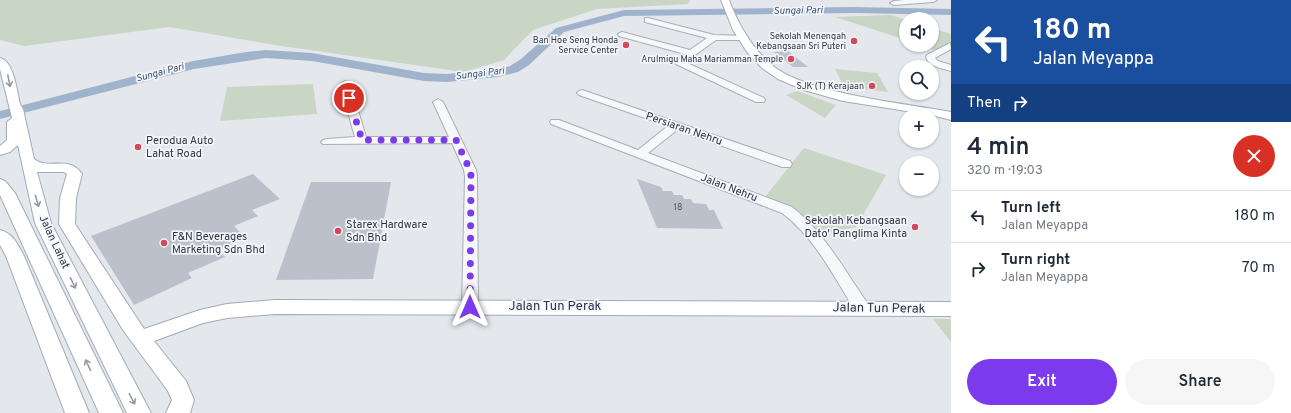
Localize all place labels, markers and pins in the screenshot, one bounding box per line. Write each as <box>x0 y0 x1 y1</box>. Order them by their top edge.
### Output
place label: Sekolah Menengah Kebangsaan Sri Puteri <box>756 31 846 52</box>
place label: Ban Hoe Seng Honda Service Center <box>533 35 618 56</box>
marker: Sekolah Menengah Kebangsaan Sri Puteri <box>849 36 859 46</box>
marker: Ban Hoe Seng Honda Service Center <box>621 40 631 50</box>
place label: Arulmigu Maha Mariamman Temple <box>641 54 783 65</box>
marker: Arulmigu Maha Mariamman Temple <box>786 54 796 64</box>
pin <box>332 81 366 115</box>
place label: SJK (T) Kerajaan <box>796 81 864 92</box>
marker: SJK (T) Kerajaan <box>867 81 877 91</box>
place label: Perodua Auto Lahat Road <box>146 134 214 161</box>
marker: Perodua Auto Lahat Road <box>133 142 143 152</box>
place label: Sekolah Kebangsaan Dato' Panglima Kinta <box>804 214 907 241</box>
place label: Starex Hardware Sdn Bhd <box>346 218 427 245</box>
marker: Sekolah Kebangsaan Dato' Panglima Kinta <box>910 222 920 232</box>
marker: Starex Hardware Sdn Bhd <box>333 226 343 236</box>
place label: F&N Beverages Marketing Sdn Bhd <box>172 230 265 257</box>
marker: F&N Beverages Marketing Sdn Bhd <box>159 238 169 248</box>

